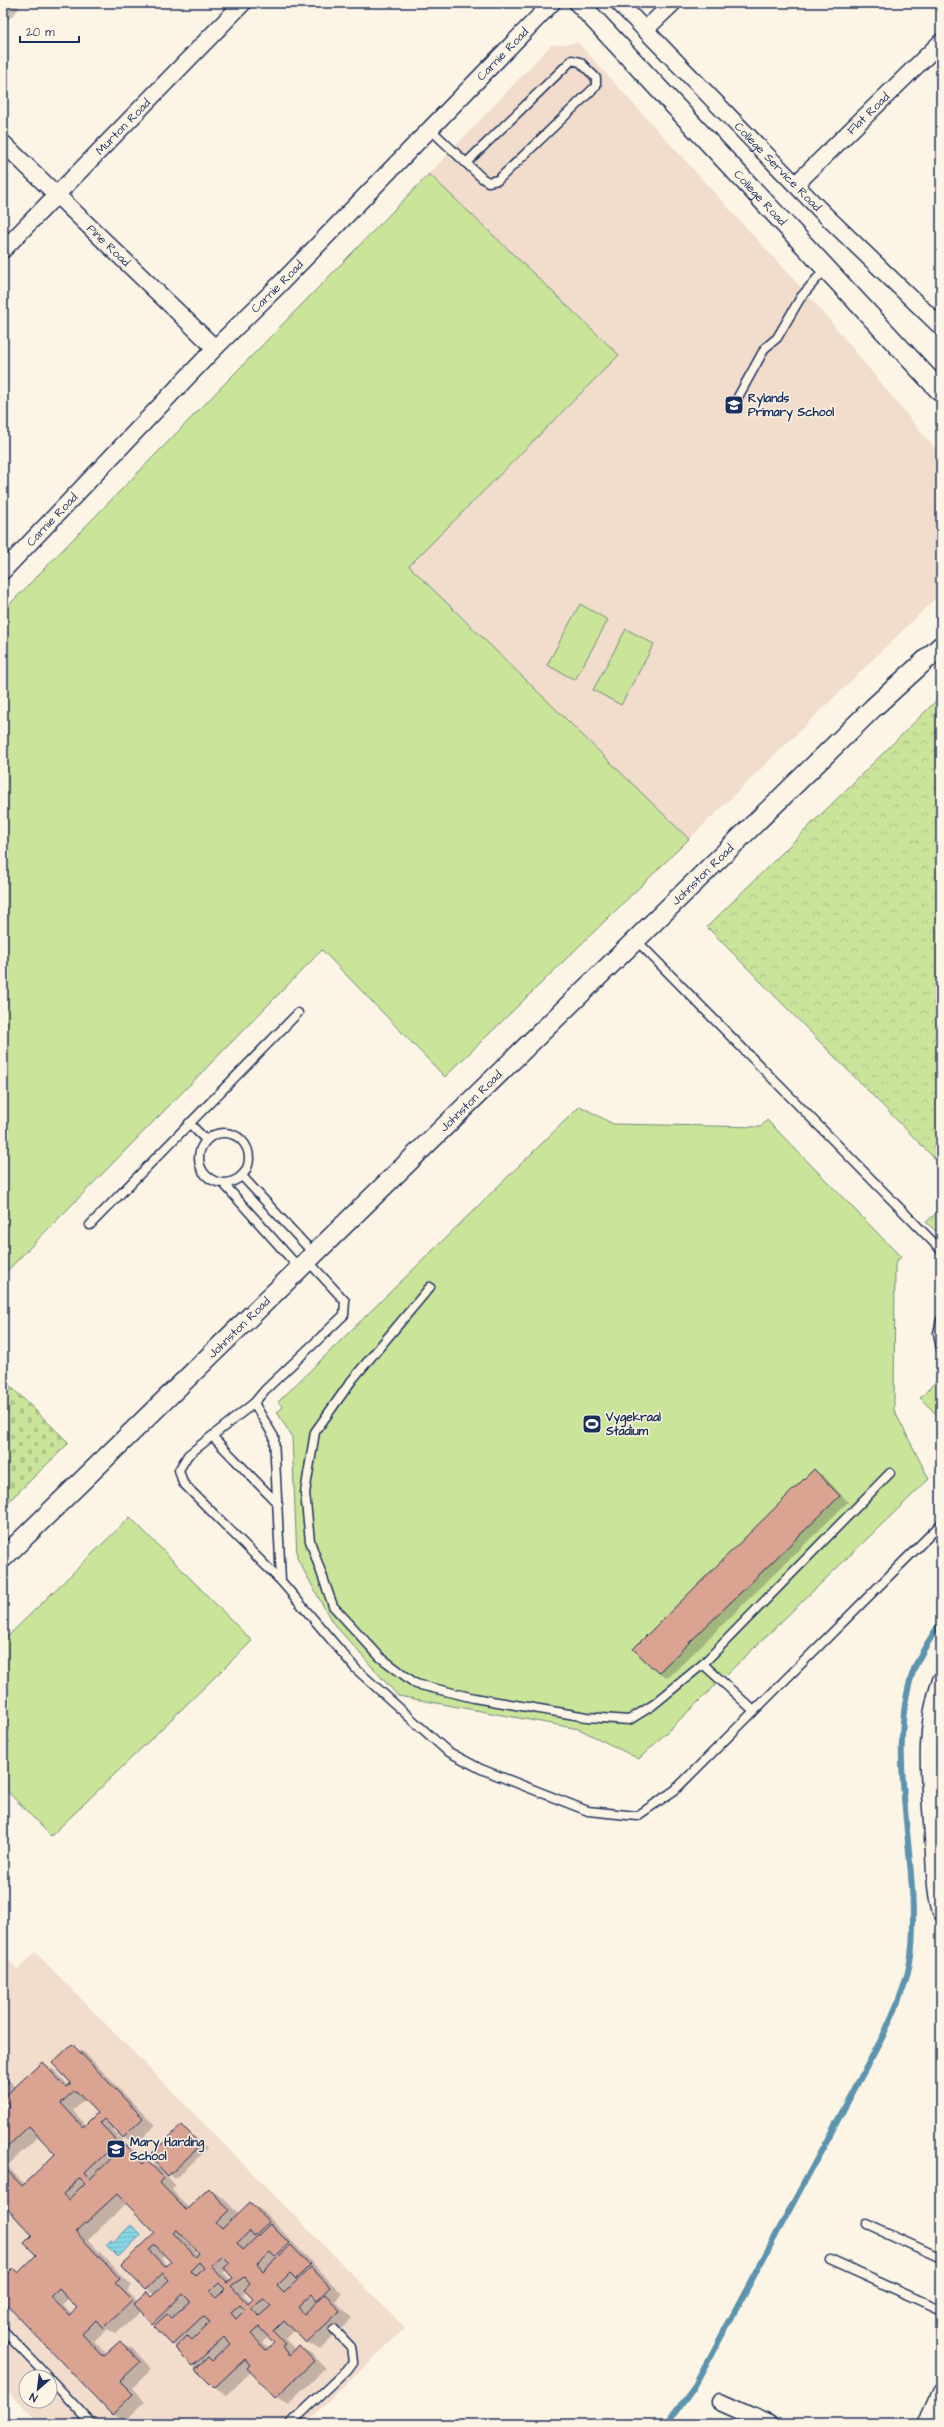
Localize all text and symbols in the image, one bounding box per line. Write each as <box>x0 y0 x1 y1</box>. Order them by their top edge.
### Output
scale bar <box>20 18 79 44</box>
text: 20 m <box>26 24 55 41</box>
street label: Carnie Road <box>473 24 533 85</box>
street label: Flat Road <box>843 89 894 139</box>
street label: Murton Road <box>92 95 155 159</box>
street label: College Service Road <box>730 119 825 215</box>
street label: College Road <box>730 166 790 230</box>
street label: Pine Road <box>83 221 134 271</box>
street label: Carnie Road <box>247 257 307 317</box>
place label: Rylands Primary School <box>748 390 834 422</box>
school or university icon: Rylands Primary School <box>723 394 745 416</box>
street label: Carnie Road <box>23 489 82 550</box>
street label: Johnston Road <box>668 840 738 909</box>
street label: Johnston Road <box>436 1067 506 1136</box>
street label: Johnston Road <box>204 1293 274 1362</box>
place label: Vygekraal Stadium <box>605 1409 661 1440</box>
sports icon: Vygekraal Stadium <box>581 1413 603 1435</box>
place label: Mary Harding School <box>129 2134 205 2165</box>
school or university icon: Mary Harding School <box>105 2138 127 2160</box>
north arrow <box>18 2369 58 2409</box>
text: N <box>27 2389 40 2406</box>

